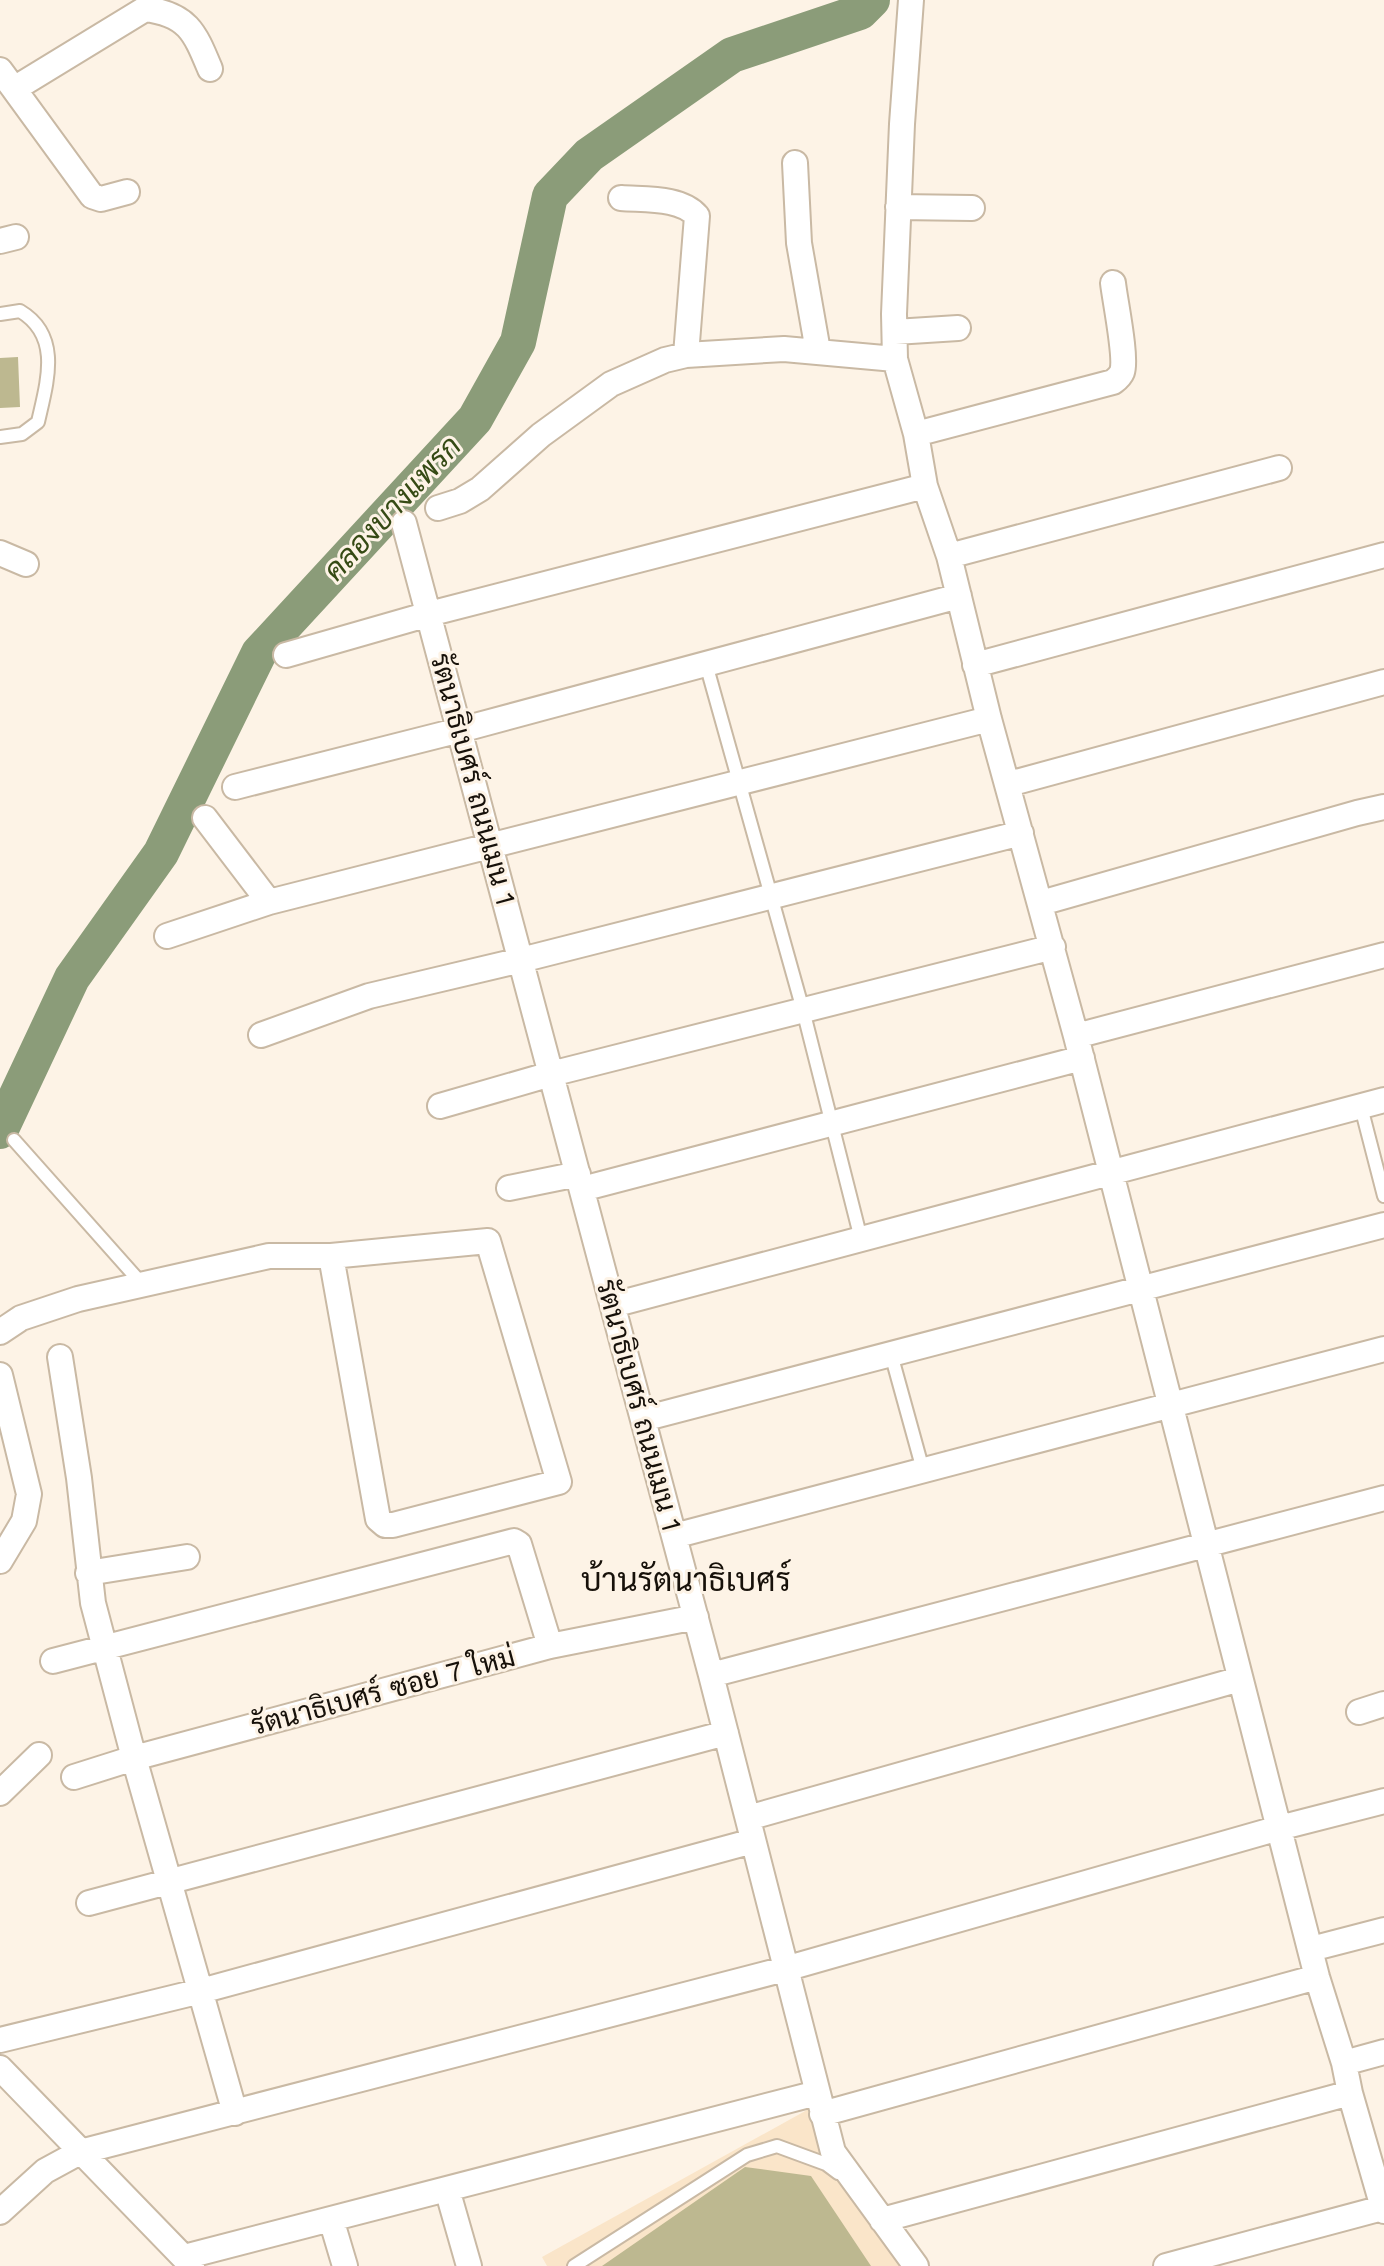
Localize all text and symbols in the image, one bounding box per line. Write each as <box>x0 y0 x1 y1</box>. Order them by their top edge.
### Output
water label: คลองบางแพรก <box>316 428 468 588</box>
street label: รัตนาธิเบศร์ ถนนเมน 1 <box>423 649 525 909</box>
street label: รัตนาธิเบศร์ ถนนเมน 1 <box>589 1275 691 1535</box>
district label: บ้านรัตนาธิเบศร์ <box>581 1559 791 1599</box>
street label: รัตนาธิเบศร์ ซอย 7 ใหม่ <box>247 1637 519 1742</box>

